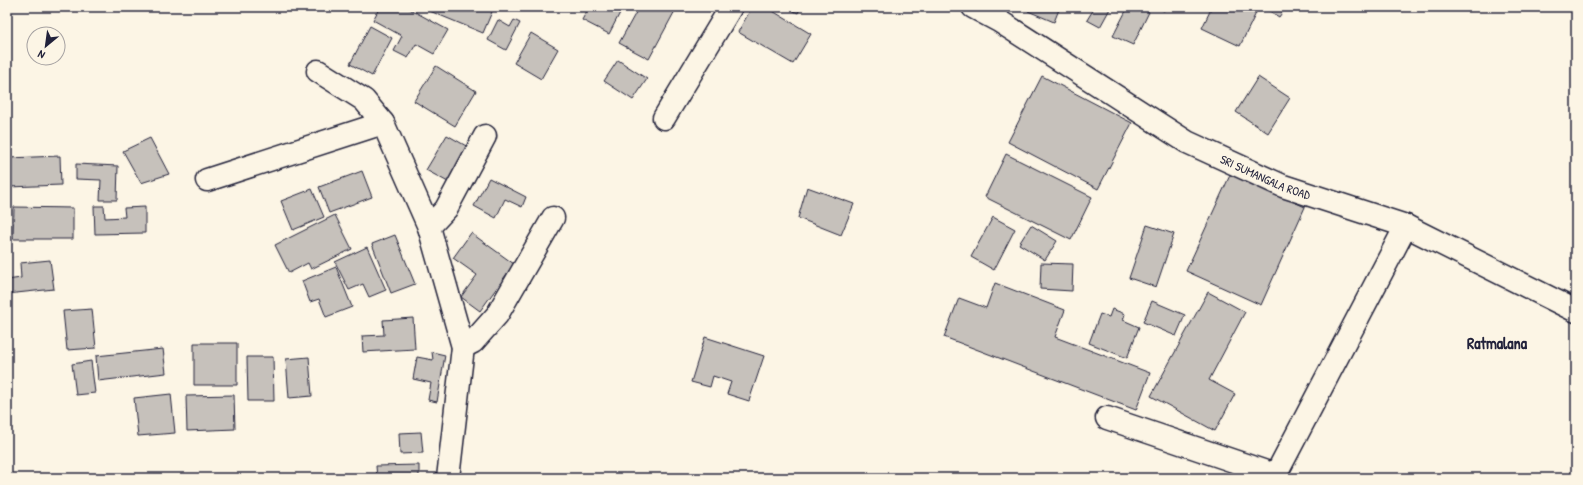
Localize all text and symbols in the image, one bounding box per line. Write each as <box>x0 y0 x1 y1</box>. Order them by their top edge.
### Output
north arrow <box>26 26 66 66</box>
text: N <box>35 47 47 62</box>
street label: SRI SUMANGALA ROAD <box>1218 150 1313 203</box>
district label: Ratmalana <box>1467 332 1528 354</box>

